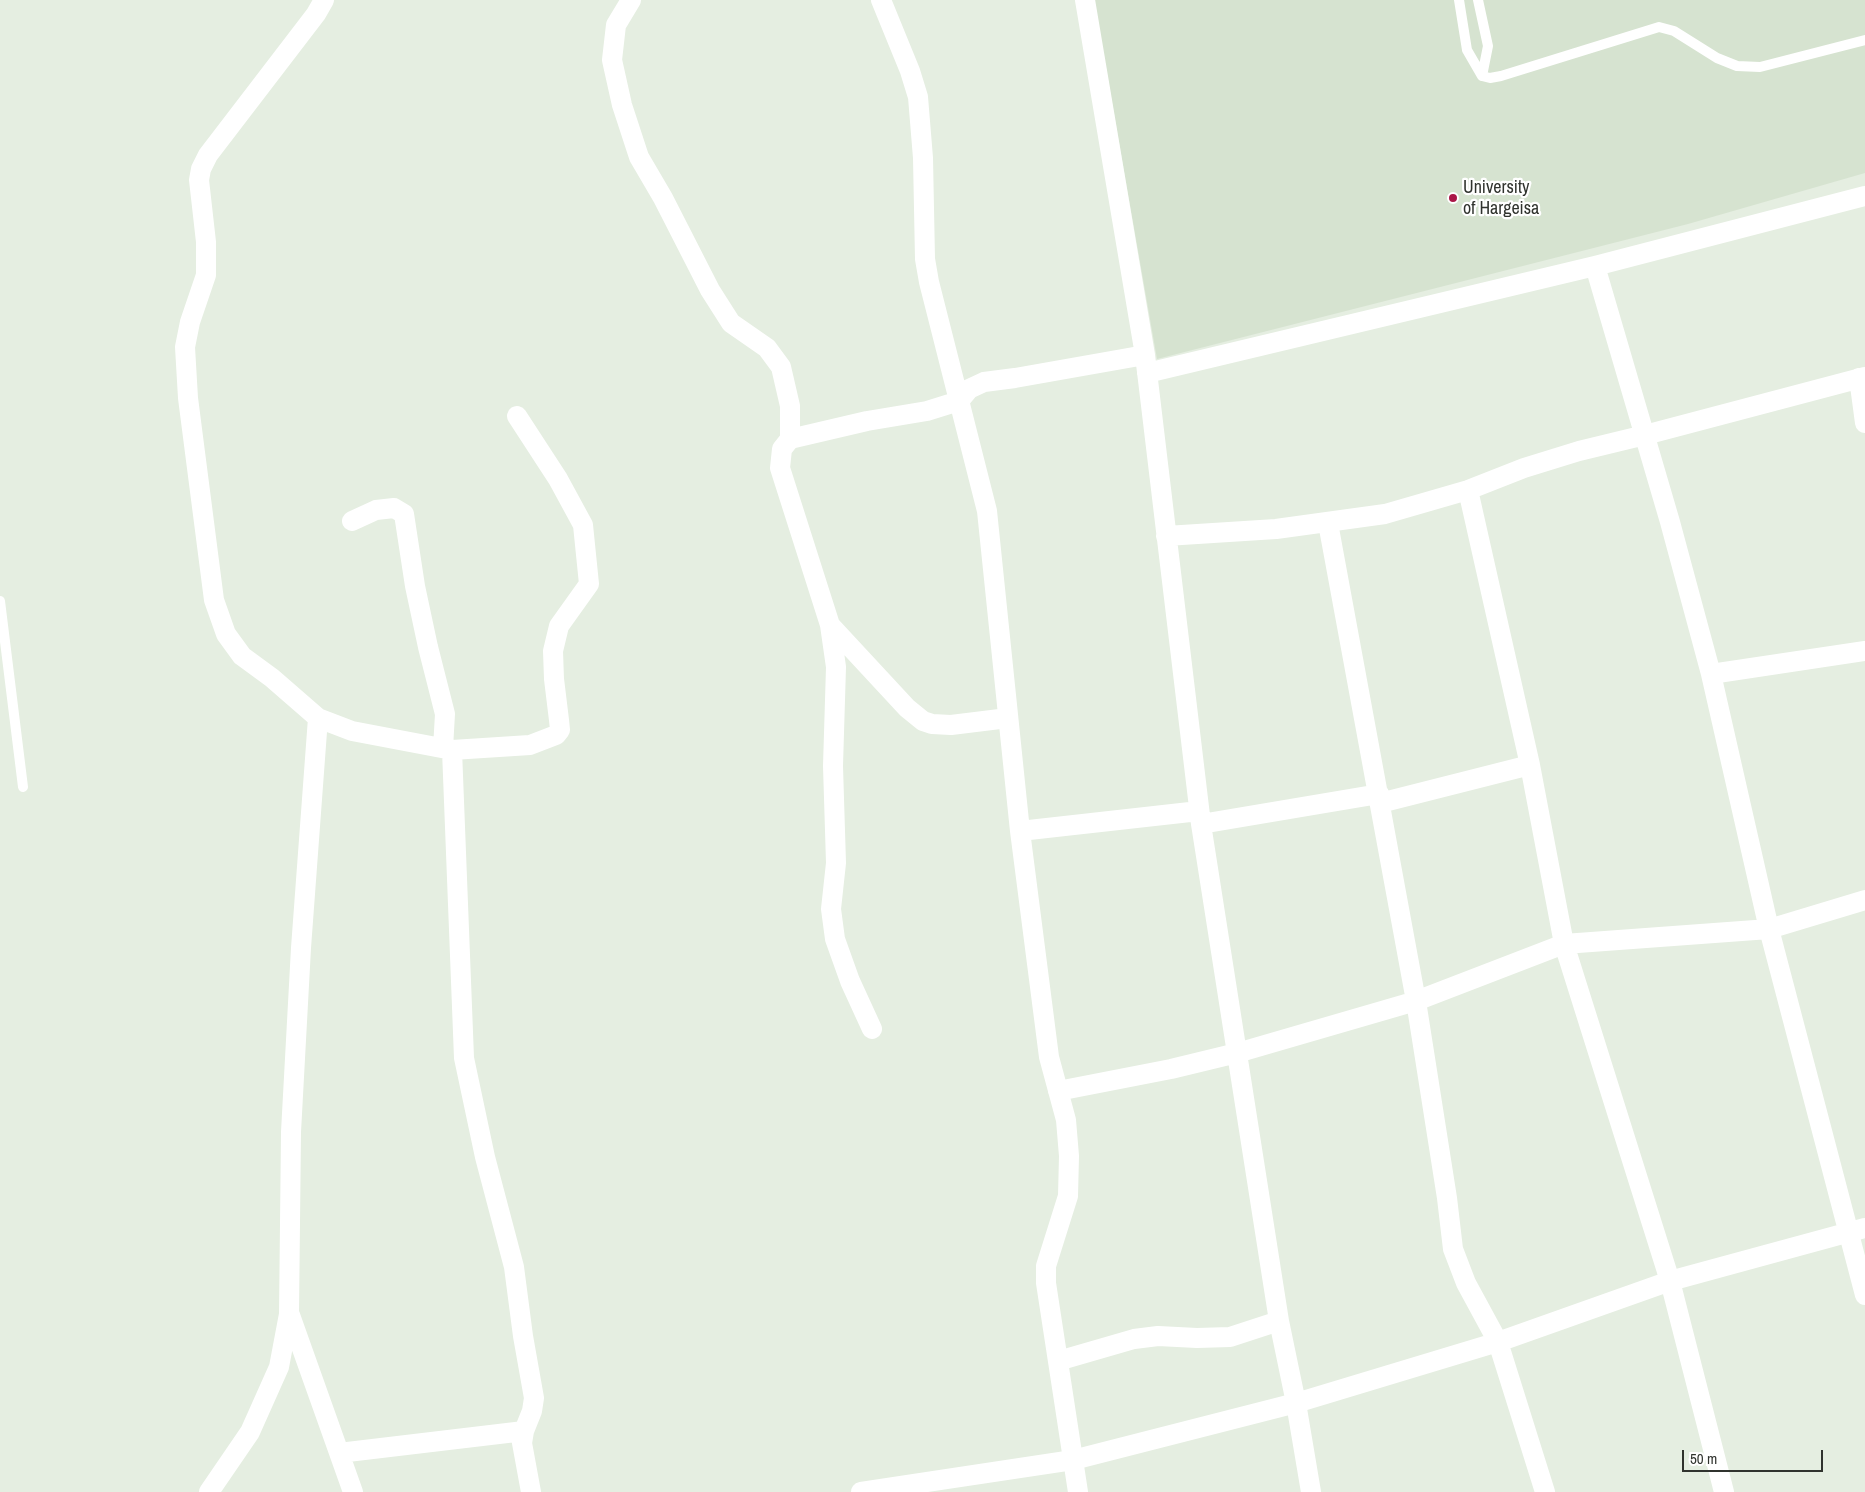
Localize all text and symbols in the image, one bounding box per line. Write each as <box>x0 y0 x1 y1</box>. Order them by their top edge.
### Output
place label: University of Hargeisa <box>1463 177 1539 220</box>
marker: University of Hargeisa <box>1447 192 1459 204</box>
scale bar <box>1685 1440 1826 1472</box>
text: 50 m <box>1690 1448 1717 1469</box>

